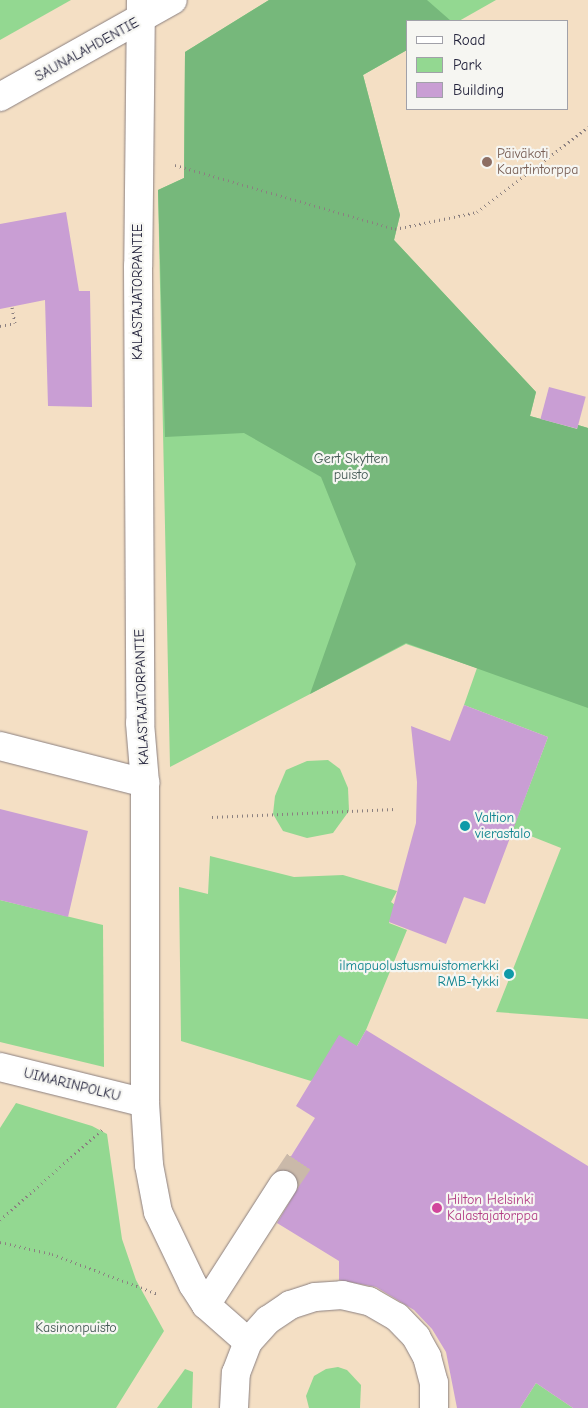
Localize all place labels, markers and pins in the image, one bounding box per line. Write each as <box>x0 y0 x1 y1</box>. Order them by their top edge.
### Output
place label: Päiväkoti Kaartintorppa <box>497 146 578 178</box>
marker: Päiväkoti Kaartintorppa <box>481 156 493 168</box>
place label: Valtion vierastalo <box>475 810 531 842</box>
marker: Valtion vierastalo <box>459 820 471 832</box>
place label: ilmapuolustusmuistomerkki RMB-tykki <box>339 958 499 990</box>
marker: ilmapuolustusmuistomerkki RMB-tykki <box>503 968 515 980</box>
place label: Hilton Helsinki Kalastajatorppa <box>447 1192 538 1224</box>
marker: Hilton Helsinki Kalastajatorppa <box>431 1202 443 1214</box>

